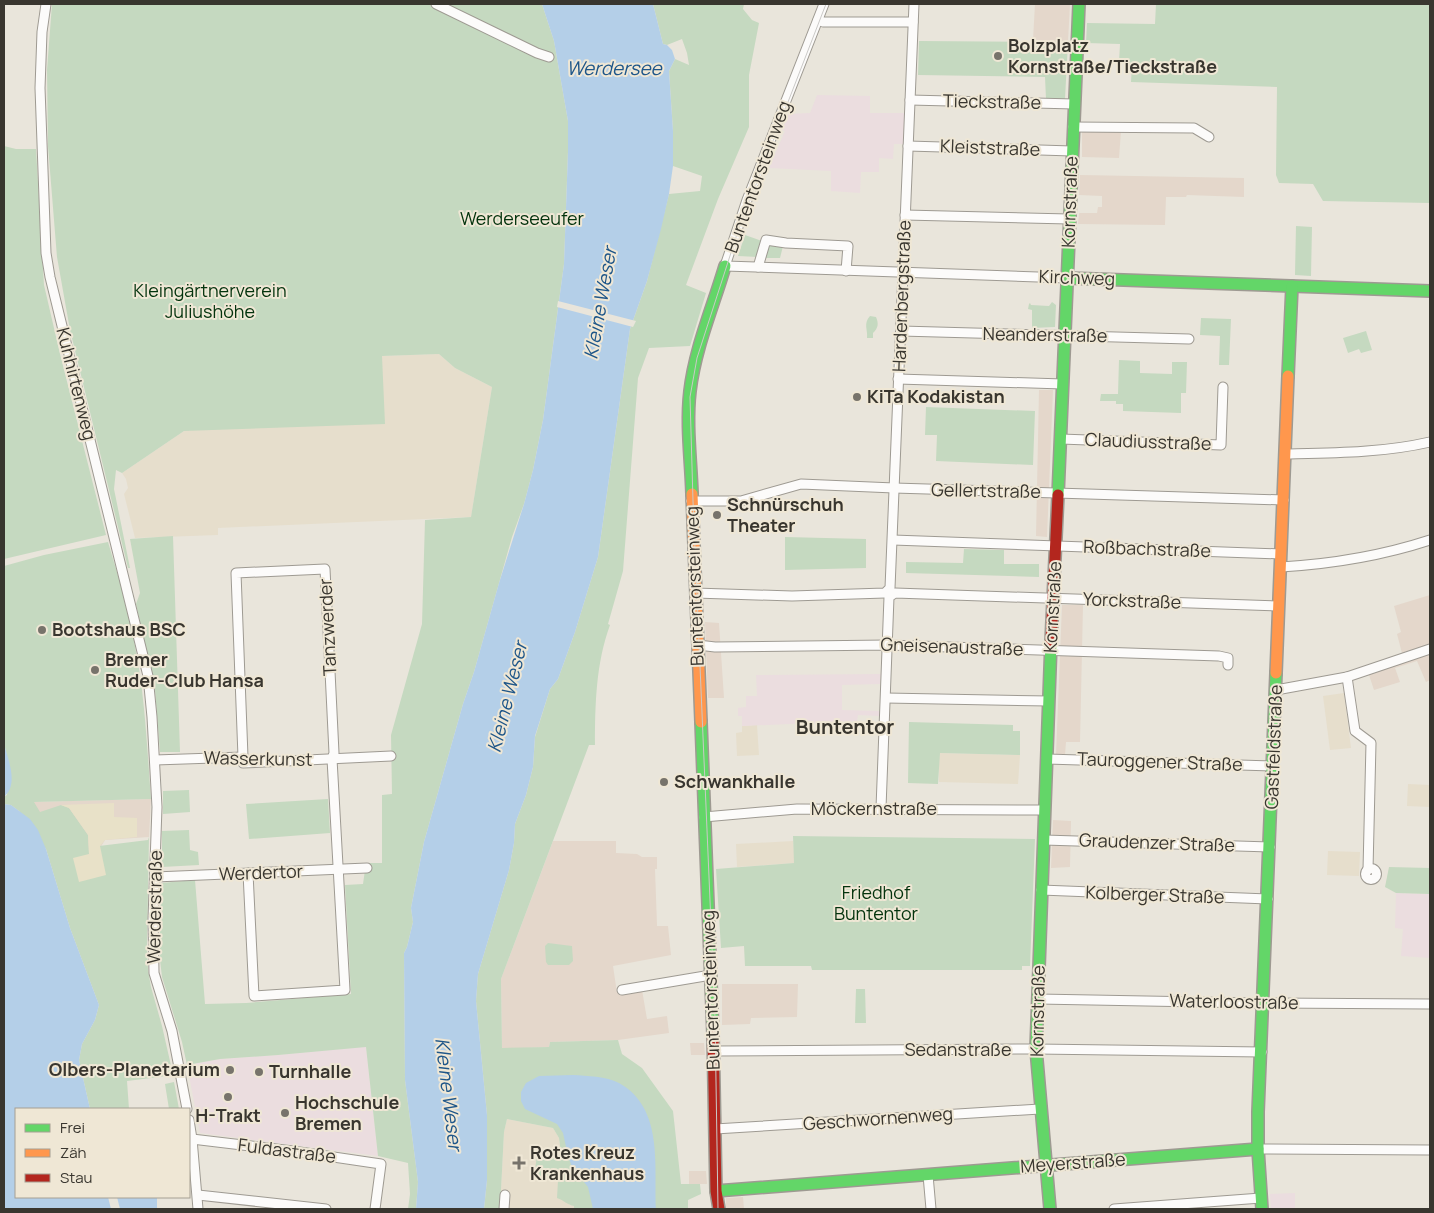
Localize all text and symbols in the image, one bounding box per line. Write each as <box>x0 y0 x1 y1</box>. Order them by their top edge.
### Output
place label: Bolzplatz Kornstraße/Tieckstraße <box>1008 33 1217 78</box>
marker: Bolzplatz Kornstraße/Tieckstraße <box>992 50 1004 62</box>
water label: Werdersee <box>566 55 664 81</box>
street label: Tieckstraße <box>943 88 1041 114</box>
street label: Buntentorsteinweg <box>718 97 796 256</box>
street label: Kleiststraße <box>939 133 1041 161</box>
street label: Kornstraße <box>1055 156 1083 248</box>
park label: Werderseeufer <box>460 206 585 230</box>
street label: Hardenbergstraße <box>886 219 916 372</box>
water label: Kleine Weser <box>577 243 623 361</box>
street label: Kirchweg <box>1038 264 1116 290</box>
park label: Kleingärtnerverein Juliushöhe <box>133 278 287 323</box>
street label: Neanderstraße <box>982 321 1108 347</box>
street label: Kuhhirtenweg <box>51 325 103 443</box>
place label: KiTa Kodakistan <box>867 384 1005 408</box>
marker: KiTa Kodakistan <box>851 391 863 403</box>
street label: Claudiusstraße <box>1084 427 1212 455</box>
street label: Gellertstraße <box>931 477 1041 503</box>
place label: Schnürschuh Theater <box>727 492 844 537</box>
street label: Buntentorsteinweg <box>679 506 709 666</box>
marker: Schnürschuh Theater <box>711 509 723 521</box>
street label: Roßbachstraße <box>1083 534 1211 562</box>
street label: Kornstraße <box>1038 560 1066 653</box>
street label: Tanzwerder <box>312 577 342 676</box>
street label: Yorckstraße <box>1082 586 1182 614</box>
place label: Bootshaus BSC <box>52 617 186 641</box>
marker: Bootshaus BSC <box>36 624 48 636</box>
street label: Gneisenaustraße <box>880 632 1024 660</box>
water label: Kleine Weser <box>481 637 534 755</box>
place label: Bremer Ruder-Club Hansa <box>105 647 264 692</box>
marker: Bremer Ruder-Club Hansa <box>89 664 101 676</box>
street label: Gastfeldstraße <box>1259 684 1287 810</box>
district label: Buntentor <box>796 713 894 740</box>
street label: Wasserkunst <box>203 745 313 771</box>
street label: Tauroggener Straße <box>1077 746 1243 776</box>
place label: Schwankhalle <box>674 769 795 793</box>
marker: Schwankhalle <box>658 776 670 788</box>
street label: Möckernstraße <box>811 796 937 820</box>
street label: Graudenzer Straße <box>1079 827 1236 857</box>
street label: Werderstraße <box>141 850 167 964</box>
street label: Werdertor <box>218 859 304 885</box>
park label: Friedhof Buntentor <box>834 880 919 925</box>
street label: Kolberger Straße <box>1085 880 1225 908</box>
street label: Buntentorsteinweg <box>695 910 725 1070</box>
street label: Kornstraße <box>1024 965 1050 1057</box>
street label: Waterloostraße <box>1169 988 1299 1014</box>
water label: Kleine Weser <box>429 1036 469 1154</box>
street label: Sedanstraße <box>904 1037 1012 1061</box>
place label: Olbers-Planetarium <box>49 1057 220 1081</box>
place label: Turnhalle <box>269 1059 351 1083</box>
marker: Olbers-Planetarium <box>224 1064 236 1076</box>
marker: Turnhalle <box>253 1066 265 1078</box>
place label: Hochschule Bremen <box>295 1090 399 1135</box>
marker: H-Trakt <box>222 1091 234 1103</box>
street label: Geschwornenweg <box>802 1101 954 1135</box>
place label: H-Trakt <box>195 1103 261 1127</box>
marker: Hochschule Bremen <box>279 1107 291 1119</box>
legend <box>15 1108 190 1198</box>
text: Frei <box>60 1117 85 1138</box>
street label: Fuldastraße <box>237 1132 338 1168</box>
place label: Rotes Kreuz Krankenhaus <box>530 1140 644 1185</box>
text: Zäh <box>60 1142 87 1163</box>
street label: Meyerstraße <box>1020 1146 1126 1178</box>
marker: Rotes Kreuz Krankenhaus <box>512 1156 526 1170</box>
text: Stau <box>60 1167 93 1188</box>

